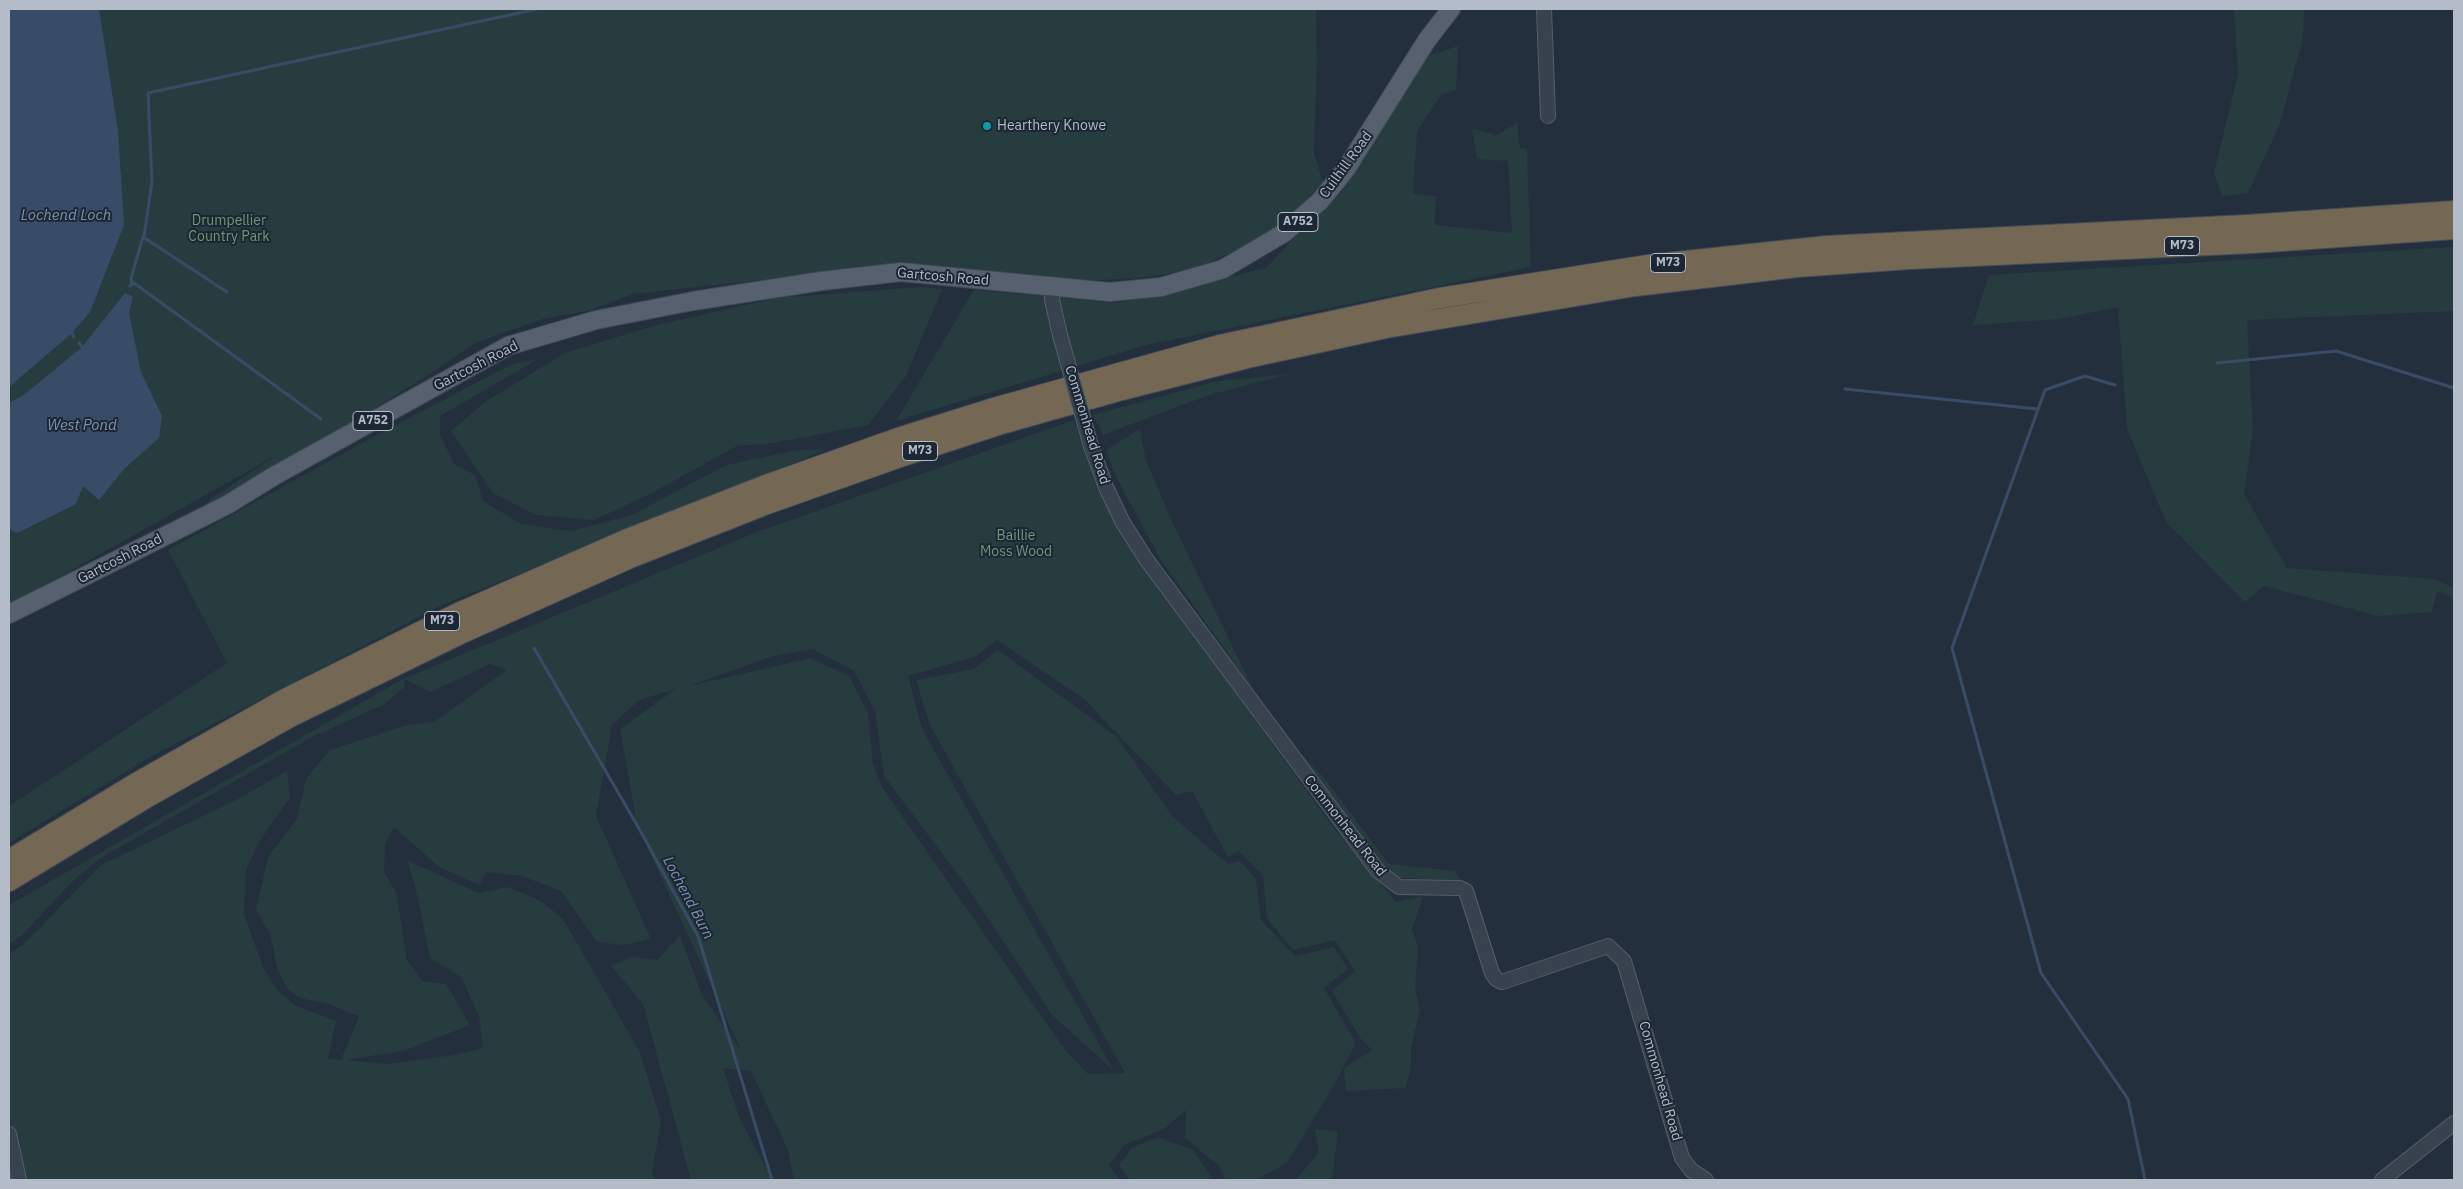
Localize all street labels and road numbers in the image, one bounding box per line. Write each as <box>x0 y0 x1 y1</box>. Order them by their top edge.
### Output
street label: Cuilhill Road <box>1316 128 1376 202</box>
road number: A752 <box>1278 212 1318 232</box>
road number: M73 <box>2164 237 2200 256</box>
road number: M73 <box>1650 254 1686 272</box>
street label: Gartcosh Road <box>896 265 990 289</box>
street label: Gartcosh Road <box>431 338 521 394</box>
street label: Commonhead Road <box>1061 363 1113 487</box>
road number: A752 <box>353 412 393 431</box>
road number: M73 <box>902 442 938 461</box>
street label: Gartcosh Road <box>75 531 165 587</box>
road number: M73 <box>424 612 460 630</box>
street label: Commonhead Road <box>1300 772 1390 880</box>
street label: Commonhead Road <box>1635 1019 1685 1143</box>

